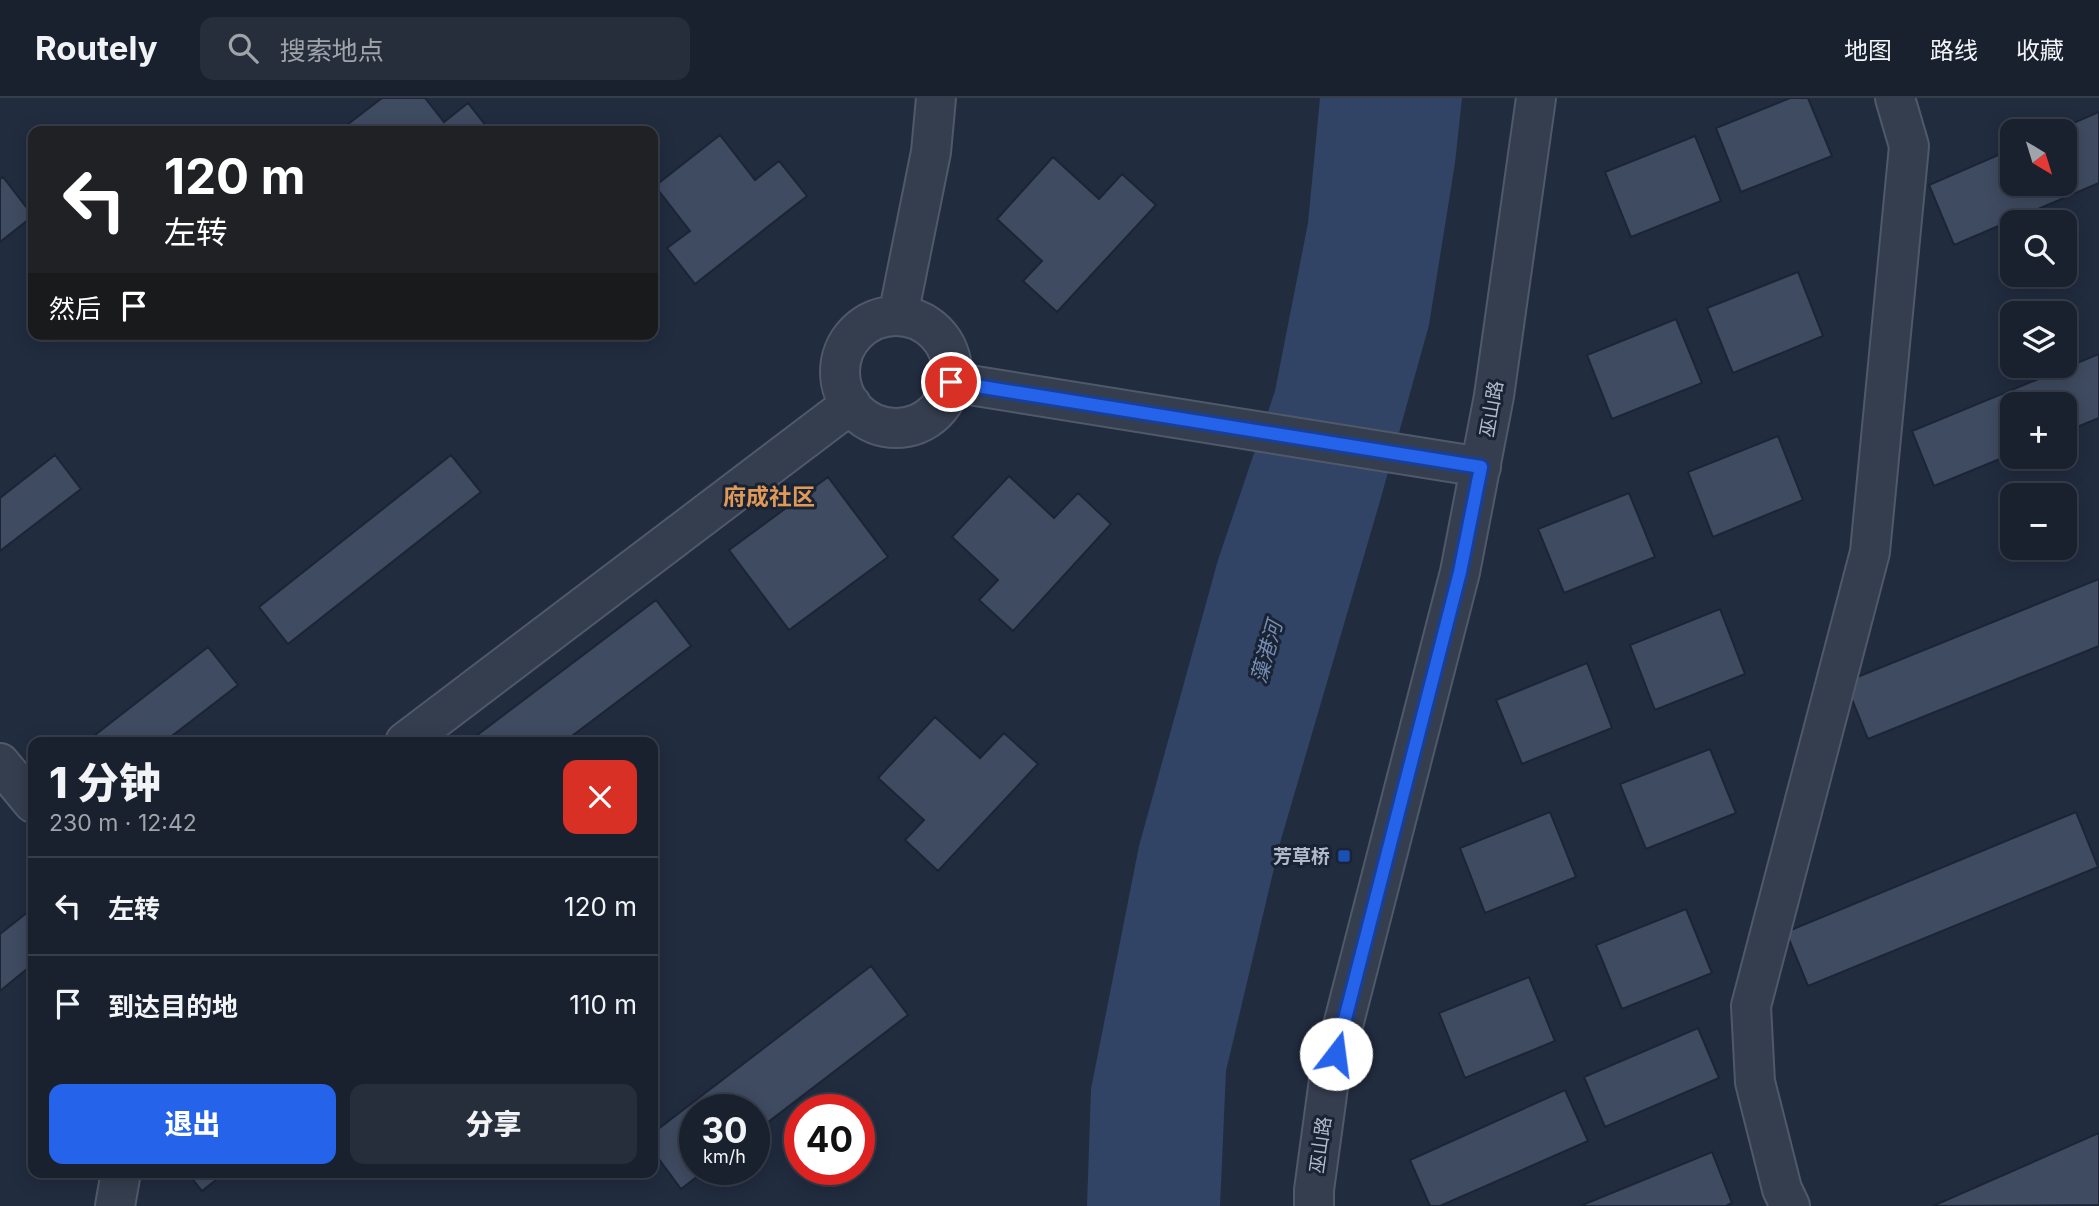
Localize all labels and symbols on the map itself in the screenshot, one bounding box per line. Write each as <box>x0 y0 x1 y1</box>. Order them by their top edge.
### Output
north arrow <box>2000 119 2077 196</box>
pin <box>921 352 981 412</box>
street label: 巫山路 <box>1475 379 1508 439</box>
district label: 府成社区 <box>723 483 815 511</box>
water label: 藻港河 <box>1246 614 1288 686</box>
place label: 芳草桥 <box>1273 845 1330 868</box>
marker: 芳草桥 <box>1336 848 1352 864</box>
position arrow <box>1299 1017 1373 1091</box>
speed limit sign: 40 <box>784 1094 875 1185</box>
street label: 巫山路 <box>1305 1115 1336 1175</box>

